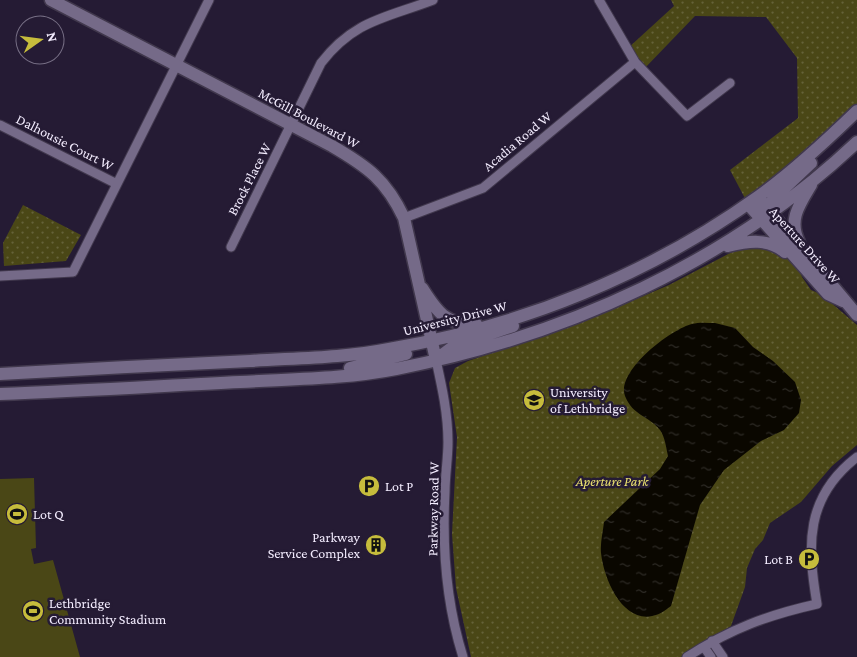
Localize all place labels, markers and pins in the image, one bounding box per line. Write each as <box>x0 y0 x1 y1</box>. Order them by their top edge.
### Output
place label: University of Lethbridge <box>550 384 625 416</box>
school or university icon: University of Lethbridge <box>522 388 546 412</box>
parking icon: Lot P <box>357 474 381 498</box>
place label: Lot P <box>385 478 413 494</box>
sports icon: Lot Q <box>5 502 29 526</box>
place label: Lot Q <box>33 506 64 522</box>
place label: Parkway Service Complex <box>268 529 361 561</box>
building icon: Parkway Service Complex <box>364 533 388 557</box>
parking icon: Lot B <box>797 547 821 571</box>
place label: Lot B <box>764 551 793 567</box>
place label: Lethbridge Community Stadium <box>49 595 166 627</box>
sports icon: Lethbridge Community Stadium <box>21 599 45 623</box>

